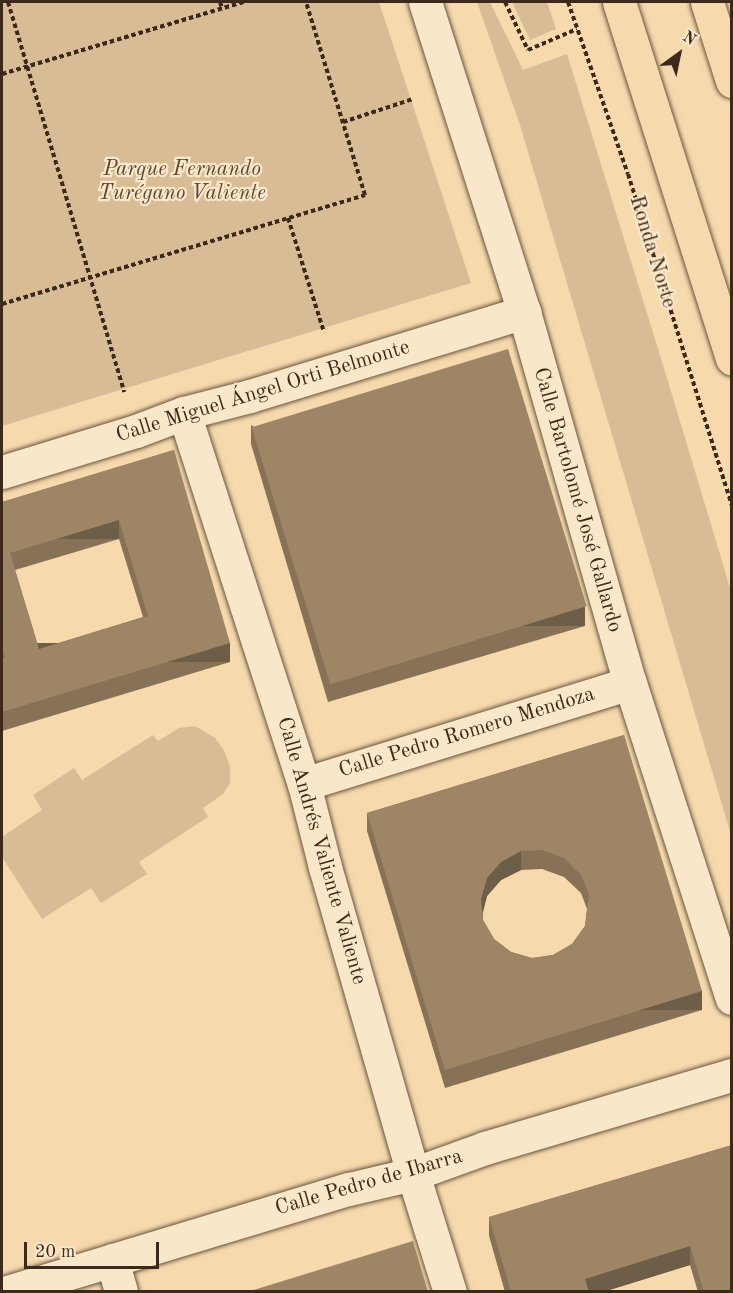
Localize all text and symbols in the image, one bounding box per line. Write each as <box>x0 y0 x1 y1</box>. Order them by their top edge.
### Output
north arrow <box>649 24 709 84</box>
text: N <box>679 29 698 49</box>
park label: Parque Fernando Turégano Valiente <box>98 157 266 207</box>
street label: Ronda Norte <box>623 193 681 311</box>
street label: Calle Miguel Ángel Orti Belmonte <box>113 335 413 449</box>
street label: Calle Bartolomé José Gallardo <box>527 365 627 635</box>
street label: Calle Pedro Romero Mendoza <box>336 682 598 784</box>
street label: Calle Andrés Valiente Valiente <box>271 714 371 988</box>
street label: Calle Pedro de Ibarra <box>273 1144 465 1222</box>
scale bar <box>27 1230 162 1268</box>
text: 20 m <box>35 1243 75 1261</box>

